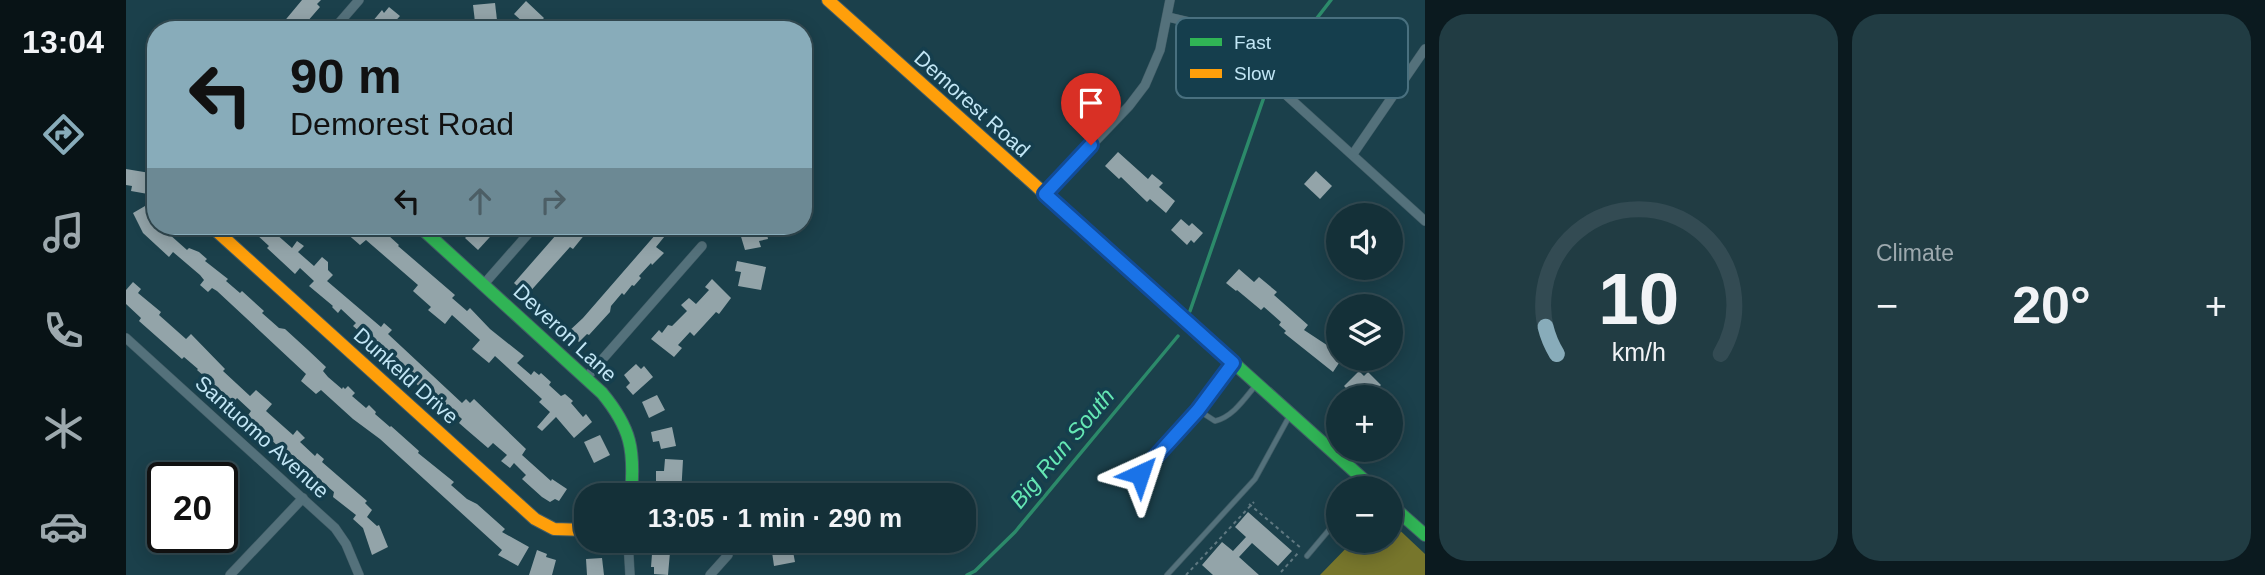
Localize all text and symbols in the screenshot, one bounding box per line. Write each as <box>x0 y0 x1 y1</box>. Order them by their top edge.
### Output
legend <box>1176 18 1408 98</box>
text: 13:04 <box>22 24 104 60</box>
text: Fast <box>1234 32 1272 53</box>
street label: Demorest Road <box>910 46 1035 161</box>
icon: left <box>175 49 266 140</box>
text: 90 m <box>290 49 402 103</box>
text: Slow <box>1234 63 1275 84</box>
pin <box>1061 73 1121 145</box>
icon: arrive <box>1072 84 1110 122</box>
text: Demorest Road <box>290 106 514 142</box>
icon: directions <box>39 110 88 159</box>
icon: left <box>388 182 426 220</box>
icon: ahead <box>461 182 499 220</box>
icon: right <box>534 182 572 220</box>
map controls <box>1326 203 1403 553</box>
button: sound <box>1326 203 1403 280</box>
icon: music <box>39 208 88 257</box>
text: Climate <box>1876 240 1954 266</box>
text: 10 <box>1598 258 1679 339</box>
text: 20° <box>2012 276 2091 334</box>
street label: Deveron Lane <box>509 279 621 386</box>
text: − <box>1876 285 1898 327</box>
text: + <box>2205 285 2227 327</box>
button: layers <box>1326 294 1403 371</box>
icon: phone <box>39 306 88 355</box>
street label: Dunkeld Drive <box>350 323 463 428</box>
text: km/h <box>1611 337 1666 365</box>
street label: Santuomo Avenue <box>191 371 334 502</box>
water label: Big Run South <box>1004 383 1120 513</box>
button: + <box>1326 385 1403 462</box>
icon: climate <box>39 404 88 453</box>
position arrow <box>1103 437 1177 511</box>
speed limit sign: 20 <box>147 462 238 553</box>
button: − <box>1326 476 1403 553</box>
icon: car <box>39 502 88 551</box>
text: 13:05 · 1 min · 290 m <box>648 503 902 533</box>

